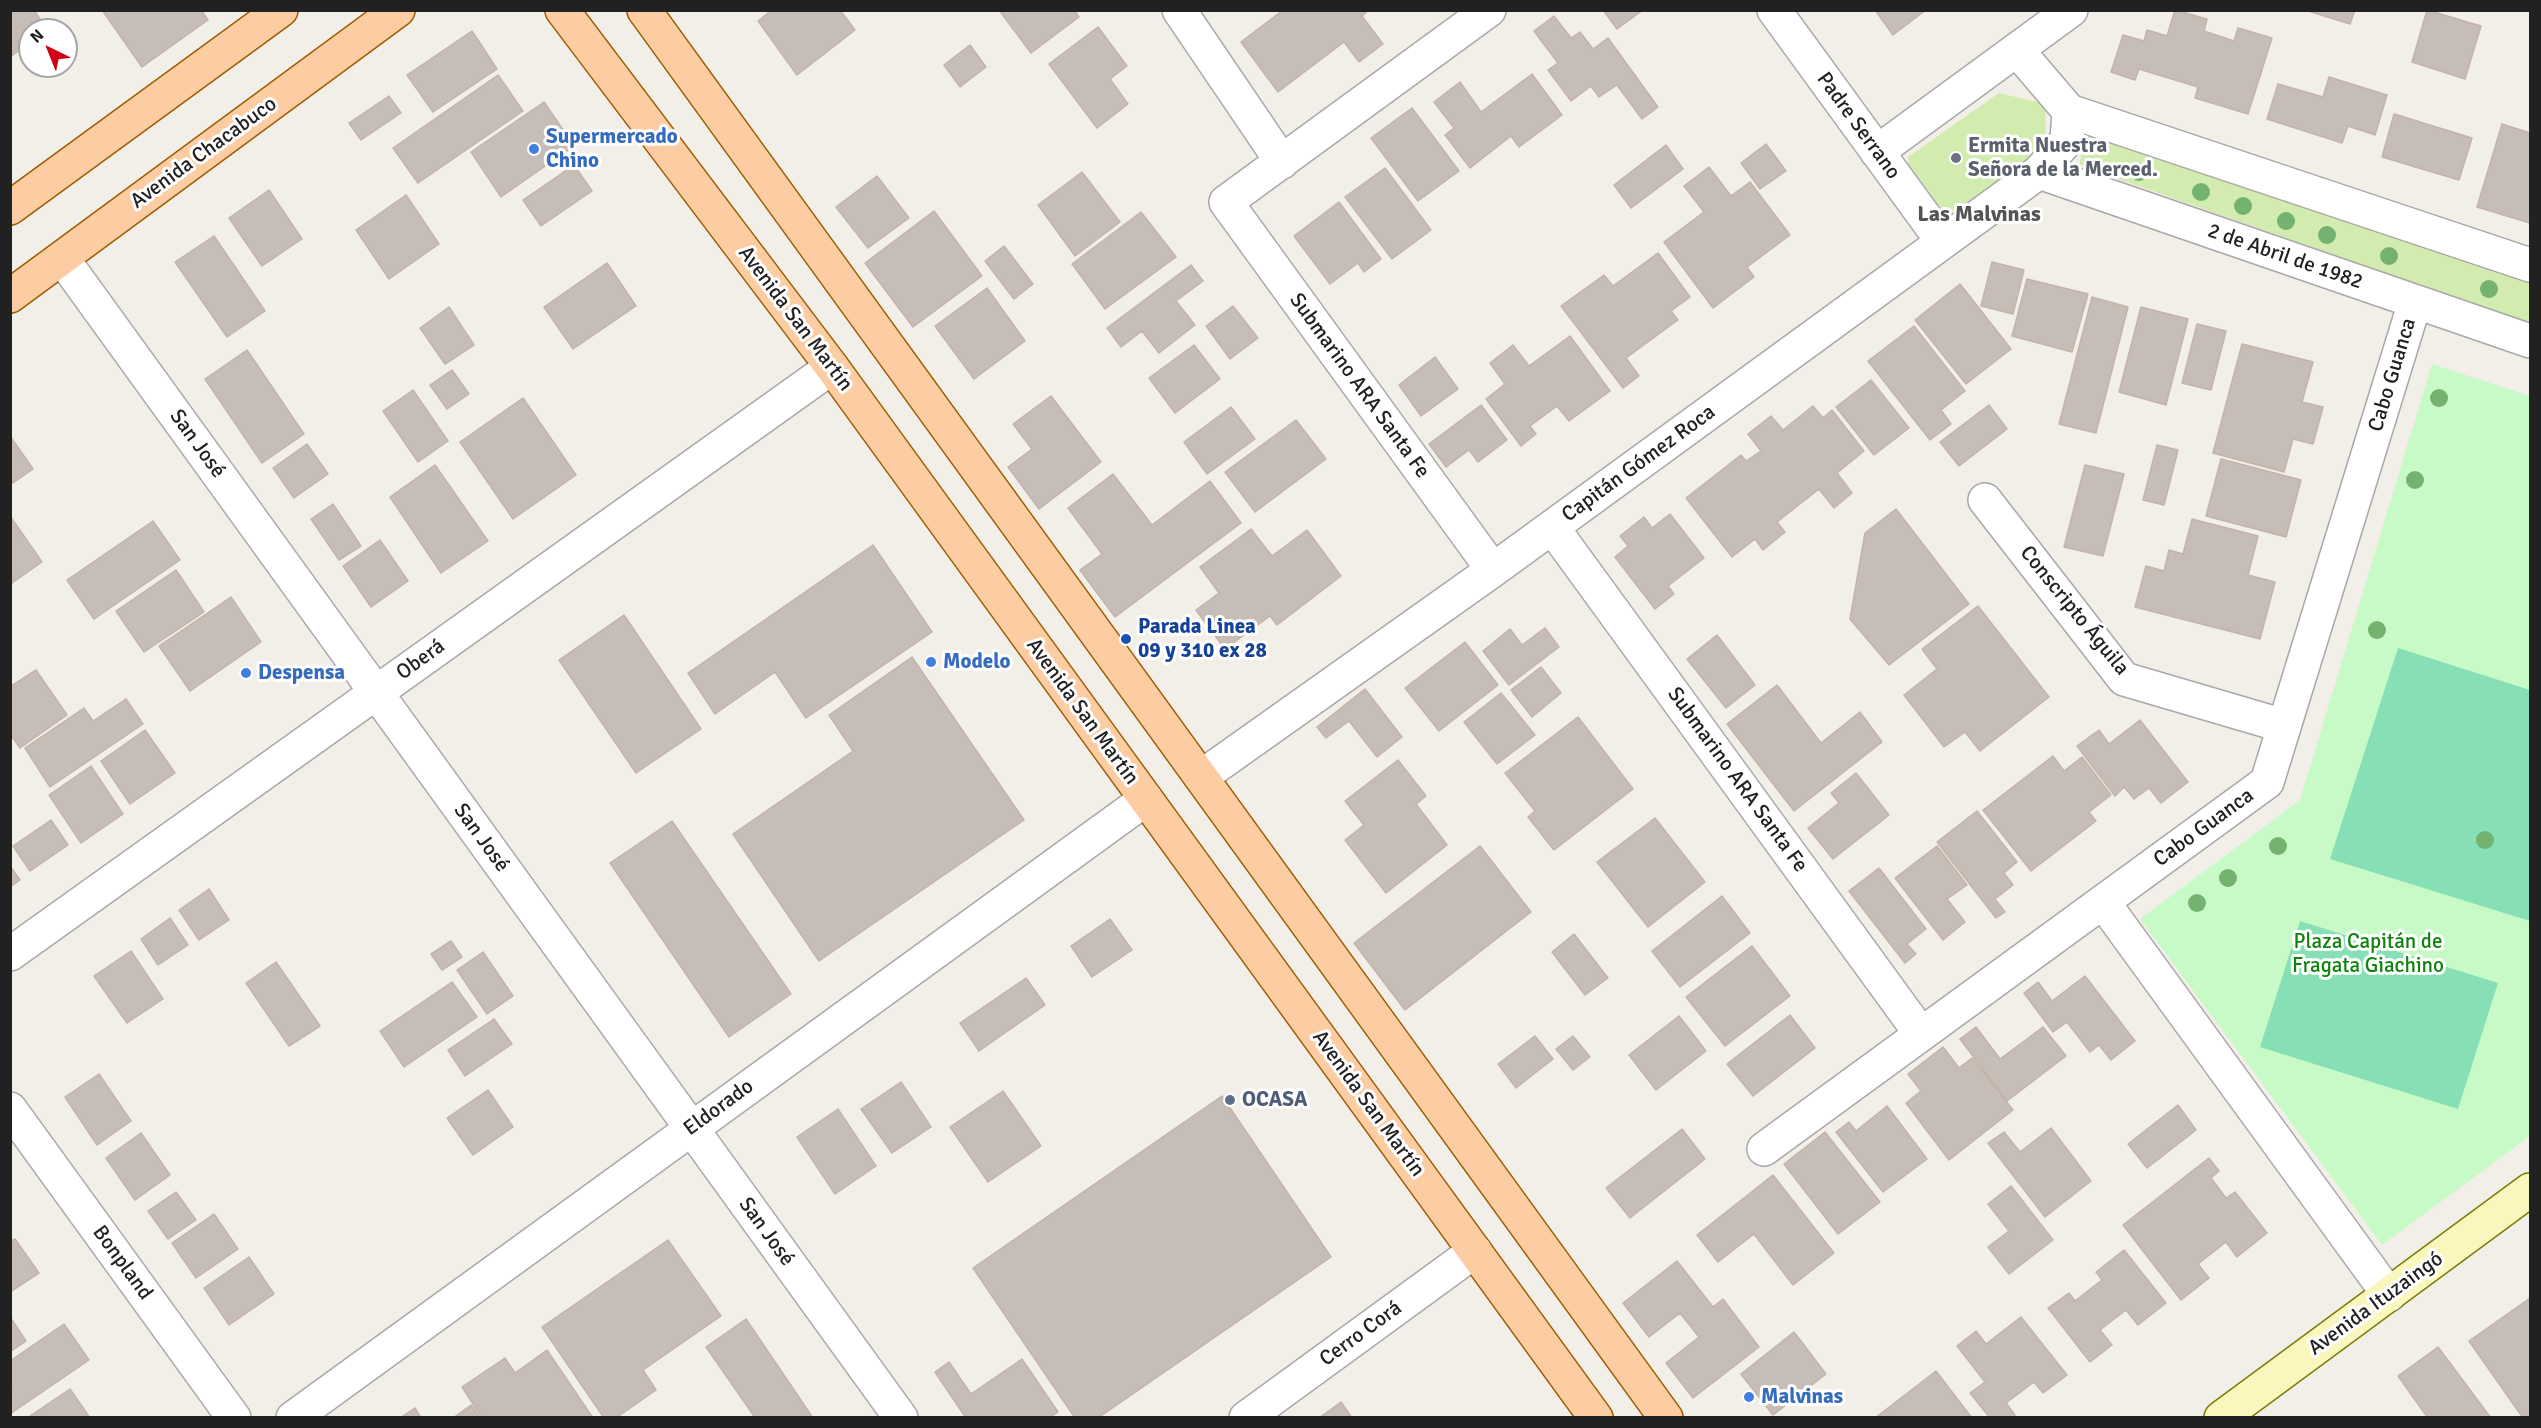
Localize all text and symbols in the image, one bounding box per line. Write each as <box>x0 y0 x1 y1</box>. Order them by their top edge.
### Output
north arrow <box>18 18 78 78</box>
text: N <box>26 25 48 47</box>
street label: Padre Serrano <box>1811 68 1905 184</box>
street label: Avenida Chacabuco <box>126 92 282 214</box>
place label: Supermercado Chino <box>546 124 678 174</box>
place label: Ermita Nuestra Señora de la Merced. <box>1968 133 2158 183</box>
marker: Supermercado Chino <box>527 142 541 156</box>
marker: Ermita Nuestra Señora de la Merced. <box>1949 151 1963 165</box>
district label: Las Malvinas <box>1917 202 2041 228</box>
street label: 2 de Abril de 1982 <box>2204 219 2366 295</box>
street label: Avenida San Martín <box>732 242 858 396</box>
street label: Submarino ARA Santa Fe <box>1283 289 1435 483</box>
street label: Cabo Guanca <box>2364 315 2422 435</box>
street label: Capitán Gómez Roca <box>1557 400 1721 528</box>
street label: San José <box>164 405 230 483</box>
street label: Conscripto Águila <box>2014 541 2134 681</box>
place label: Parada Linea 09 y 310 ex 28 <box>1138 614 1267 664</box>
marker: Parada Linea 09 y 310 ex 28 <box>1119 632 1133 646</box>
street label: Oberá <box>392 634 450 686</box>
street label: Avenida San Martín <box>1020 634 1144 790</box>
place label: Modelo <box>943 649 1011 675</box>
marker: Modelo <box>924 655 938 669</box>
place label: Despensa <box>258 660 345 686</box>
marker: Despensa <box>239 666 253 680</box>
street label: Submarino ARA Santa Fe <box>1661 683 1813 877</box>
street label: Cabo Guanca <box>2149 783 2259 873</box>
street label: San José <box>448 799 514 877</box>
park label: Plaza Capitán de Fragata Giachino <box>2292 929 2444 979</box>
street label: Avenida San Martín <box>1306 1026 1430 1182</box>
street label: Eldorado <box>679 1074 759 1142</box>
place label: OCASA <box>1242 1087 1307 1113</box>
marker: OCASA <box>1223 1093 1237 1107</box>
street label: San José <box>733 1193 799 1271</box>
street label: Bonpland <box>87 1221 157 1305</box>
street label: Avenida Ituzaingó <box>2304 1247 2448 1361</box>
street label: Cerro Corá <box>1315 1296 1407 1372</box>
place label: Malvinas <box>1761 1384 1843 1410</box>
marker: Malvinas <box>1742 1390 1756 1404</box>

